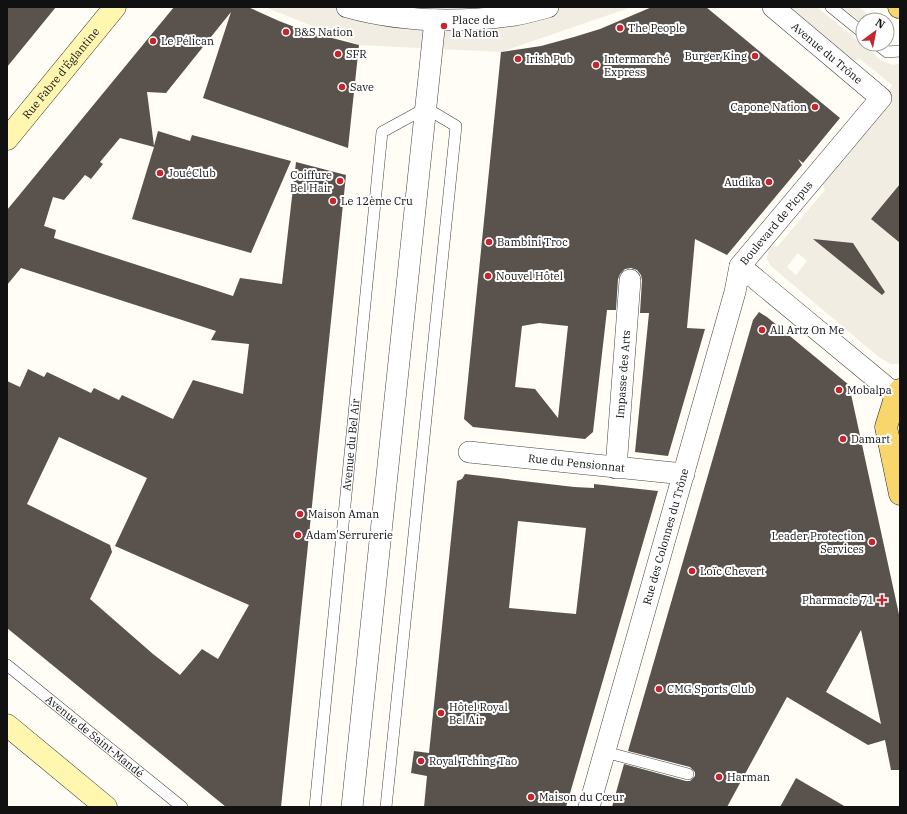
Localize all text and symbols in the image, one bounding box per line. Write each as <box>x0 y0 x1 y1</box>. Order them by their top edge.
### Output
north arrow <box>855 12 895 52</box>
place label: Place de la Nation <box>452 13 499 40</box>
text: N <box>873 15 888 32</box>
street label: Avenue du Trône <box>789 19 865 87</box>
marker: Place de la Nation <box>439 21 449 31</box>
place label: The People <box>628 21 685 35</box>
marker: The People <box>615 23 625 33</box>
street label: Rue Fabre d'Églantine <box>19 25 102 122</box>
place label: B&S Nation <box>294 25 353 39</box>
marker: B&S Nation <box>281 27 291 37</box>
place label: Le Pélican <box>161 34 214 48</box>
marker: Le Pélican <box>148 36 158 46</box>
place label: SFR <box>346 47 367 61</box>
marker: SFR <box>333 49 343 59</box>
place label: Burger King <box>685 49 747 63</box>
marker: Burger King <box>750 51 760 61</box>
place label: Irish Pub <box>526 52 574 66</box>
place label: Intermarché Express <box>604 52 669 79</box>
marker: Irish Pub <box>513 54 523 64</box>
marker: Intermarché Express <box>591 60 601 70</box>
place label: Save <box>350 80 374 94</box>
marker: Save <box>337 82 347 92</box>
place label: Capone Nation <box>730 100 807 114</box>
marker: Capone Nation <box>810 102 820 112</box>
place label: JouéClub <box>168 166 216 180</box>
marker: JouéClub <box>155 168 165 178</box>
place label: Coiffure Bel Hair <box>290 168 332 195</box>
place label: Audika <box>724 175 761 189</box>
marker: Coiffure Bel Hair <box>335 176 345 186</box>
marker: Audika <box>764 177 774 187</box>
street label: Boulevard de Picpus <box>737 178 815 268</box>
place label: Le 12ème Cru <box>341 194 413 208</box>
marker: Le 12ème Cru <box>328 196 338 206</box>
place label: Bambini Troc <box>497 235 568 249</box>
marker: Bambini Troc <box>484 237 494 247</box>
place label: Nouvel Hôtel <box>496 269 563 283</box>
marker: Nouvel Hôtel <box>483 271 493 281</box>
place label: All Artz On Me <box>770 323 844 337</box>
marker: All Artz On Me <box>757 325 767 335</box>
street label: Impasse des Arts <box>613 330 633 419</box>
place label: Mobalpa <box>847 383 892 397</box>
marker: Mobalpa <box>834 385 844 395</box>
street label: Avenue du Bel Air <box>339 398 362 491</box>
place label: Damart <box>851 432 890 446</box>
marker: Damart <box>838 434 848 444</box>
street label: Rue du Pensionnat <box>527 451 626 475</box>
street label: Rue des Colonnes du Trône <box>640 467 692 606</box>
place label: Maison Aman <box>308 507 379 521</box>
marker: Maison Aman <box>295 509 305 519</box>
place label: Adam'Serrurerie <box>306 528 393 542</box>
place label: Leader Protection Services <box>772 529 864 556</box>
marker: Adam'Serrurerie <box>293 530 303 540</box>
marker: Leader Protection Services <box>867 537 877 547</box>
place label: Loïc Chevert <box>700 564 765 578</box>
marker: Loïc Chevert <box>687 566 697 576</box>
place label: Pharmacie 71 <box>802 593 874 607</box>
marker: Pharmacie 71 <box>877 595 887 605</box>
place label: CMG Sports Club <box>667 682 755 696</box>
marker: CMG Sports Club <box>654 684 664 694</box>
street label: Avenue de Saint-Mandé <box>43 692 147 780</box>
place label: Hôtel Royal Bel Air <box>449 700 508 727</box>
marker: Hôtel Royal Bel Air <box>436 708 446 718</box>
place label: Royal Tching Tao <box>429 754 517 768</box>
marker: Royal Tching Tao <box>416 756 426 766</box>
place label: Harman <box>727 770 770 784</box>
marker: Harman <box>714 772 724 782</box>
place label: Maison du Cœur <box>539 790 624 804</box>
marker: Maison du Cœur <box>526 792 536 802</box>

